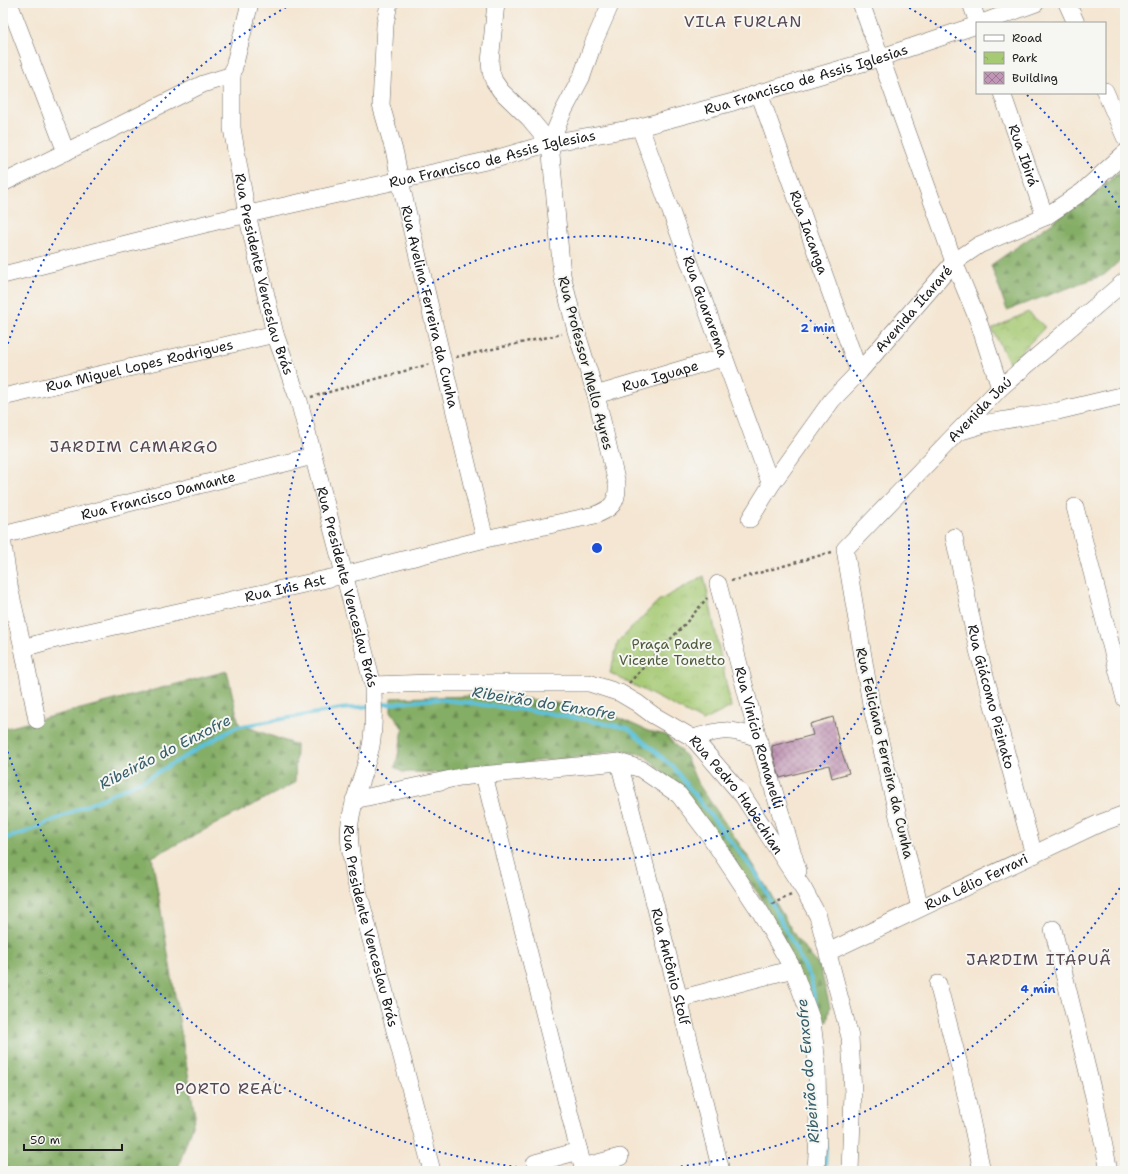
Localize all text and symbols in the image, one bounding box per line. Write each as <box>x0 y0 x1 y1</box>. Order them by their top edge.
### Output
district label: VILA FURLAN <box>684 11 802 32</box>
legend <box>976 22 1106 94</box>
text: Road <box>1012 30 1043 46</box>
street label: Rua Francisco de Assis Iglesias <box>702 40 910 118</box>
text: Park <box>1012 50 1038 66</box>
text: Building <box>1012 70 1058 86</box>
street label: Rua Ibirá <box>1005 122 1043 189</box>
street label: Rua Francisco de Assis Iglesias <box>387 126 597 191</box>
street label: Rua Presidente Venceslau Brás <box>231 172 298 377</box>
street label: Rua Iacanga <box>786 188 832 277</box>
street label: Rua Avelina Ferreira da Cunha <box>397 203 463 410</box>
street label: Rua Guararema <box>679 253 732 360</box>
street label: Avenida Itararé <box>871 261 956 356</box>
street label: Rua Professor Mello Ayres <box>554 274 618 452</box>
text: 2 min <box>801 320 836 336</box>
street label: Rua Miguel Lopes Rodrigues <box>44 335 235 396</box>
street label: Rua Iguape <box>620 356 701 396</box>
street label: Avenida Jaú <box>944 373 1016 446</box>
district label: JARDIM CAMARGO <box>49 436 219 457</box>
street label: Rua Francisco Damante <box>79 467 237 524</box>
street label: Rua Presidente Venceslau Brás <box>313 484 382 689</box>
centre of rings <box>590 541 604 555</box>
street label: Rua Iris Ast <box>243 570 327 606</box>
street label: Rua Giácomo Pizinato <box>964 623 1019 771</box>
park label: Praça Padre Vicente Tonetto <box>619 635 725 669</box>
street label: Rua Feliciano Ferreira da Cunha <box>852 646 918 861</box>
street label: Rua Vinício Romanelli <box>731 664 788 811</box>
water label: Ribeirão do Enxofre <box>471 682 617 724</box>
water label: Ribeirão do Enxofre <box>96 710 234 794</box>
street label: Rua Pedro Habechian <box>685 731 788 858</box>
street label: Rua Presidente Venceslau Brás <box>340 824 403 1029</box>
street label: Rua Lélio Ferrari <box>921 849 1031 914</box>
street label: Rua Antônio Stolf <box>647 906 694 1028</box>
district label: JARDIM ITAPUÃ <box>966 948 1112 970</box>
text: 4 min <box>1021 981 1056 997</box>
water label: Ribeirão do Enxofre <box>792 998 824 1144</box>
district label: PORTO REAL <box>175 1078 283 1099</box>
scale bar <box>24 1126 122 1152</box>
text: 50 m <box>30 1132 60 1148</box>

